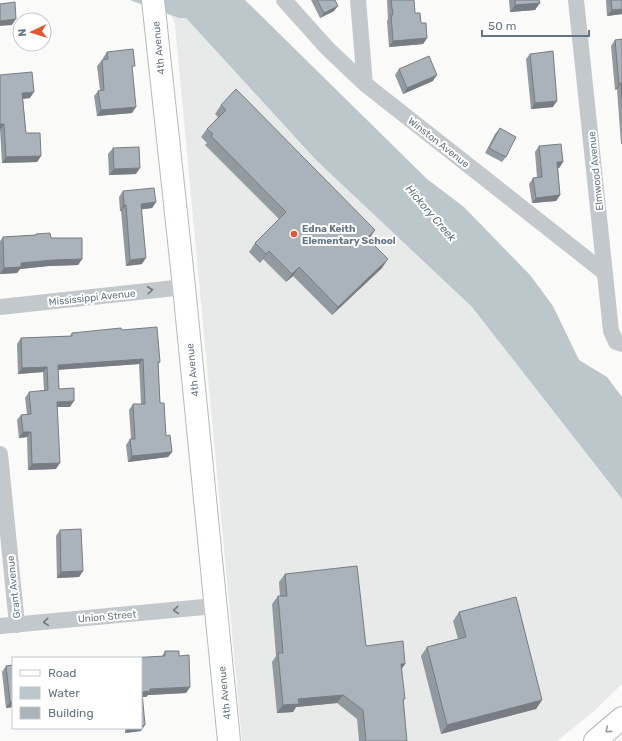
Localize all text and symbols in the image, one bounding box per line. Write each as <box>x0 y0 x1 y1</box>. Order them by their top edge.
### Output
north arrow <box>12 12 52 52</box>
scale bar <box>482 12 589 38</box>
text: 50 m <box>488 19 516 33</box>
street label: 4th Avenue <box>150 20 168 75</box>
text: N <box>16 28 29 37</box>
street label: Winston Avenue <box>405 115 472 171</box>
street label: Elmwood Avenue <box>586 130 606 211</box>
water label: Hickory Creek <box>403 182 459 244</box>
place label: Edna Keith Elementary School <box>302 223 396 247</box>
marker: Edna Keith Elementary School <box>289 229 299 239</box>
one-way arrow <box>147 286 153 295</box>
street label: Mississippi Avenue <box>48 287 136 309</box>
street label: 4th Avenue <box>184 342 202 397</box>
street label: Grant Avenue <box>5 554 23 619</box>
one-way arrow <box>173 605 179 614</box>
street label: Union Street <box>77 608 137 626</box>
one-way arrow <box>43 617 49 626</box>
legend <box>12 657 142 729</box>
street label: 4th Avenue <box>216 665 234 720</box>
text: Road <box>48 666 76 680</box>
text: Water <box>48 686 80 700</box>
text: Building <box>48 706 94 720</box>
one-way arrow <box>606 725 613 732</box>

